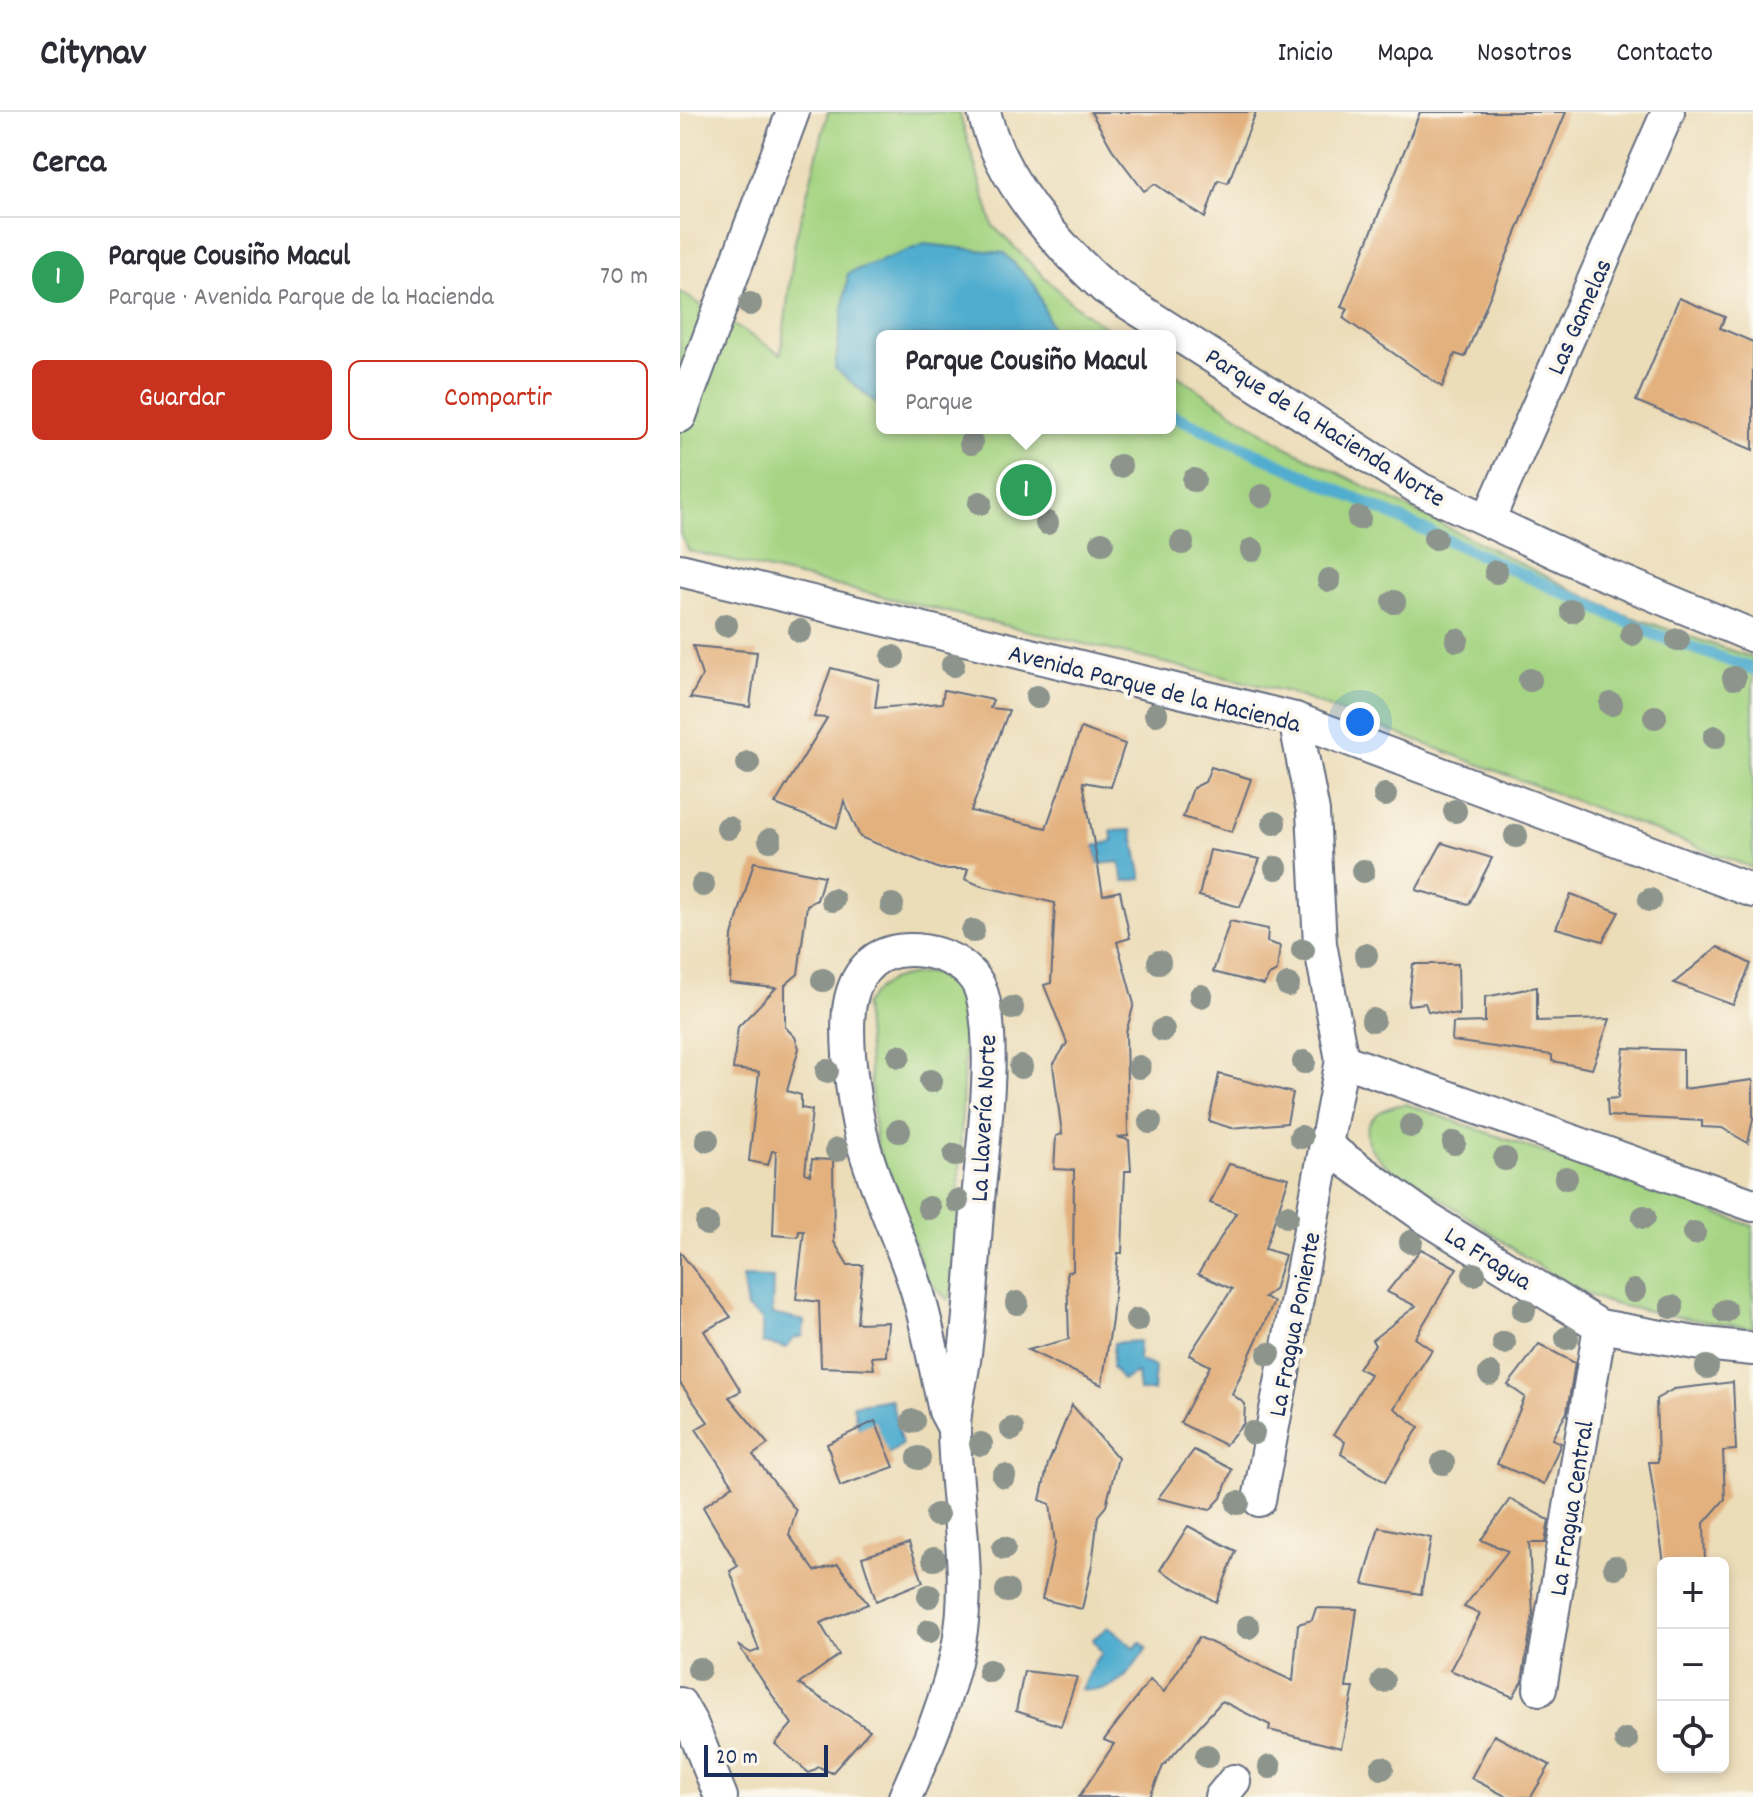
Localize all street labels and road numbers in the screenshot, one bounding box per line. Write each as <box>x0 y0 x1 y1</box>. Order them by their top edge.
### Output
street label: Las Gamelas <box>1539 253 1623 381</box>
street label: Parque de la Hacienda Norte <box>1197 340 1452 518</box>
street label: Avenida Parque de la Hacienda <box>1004 636 1305 745</box>
street label: La Llavería Norte <box>963 1033 1008 1203</box>
street label: La Fragua <box>1436 1219 1539 1302</box>
street label: La Fragua Poniente <box>1260 1229 1332 1420</box>
street label: La Fragua Central <box>1541 1418 1606 1599</box>

